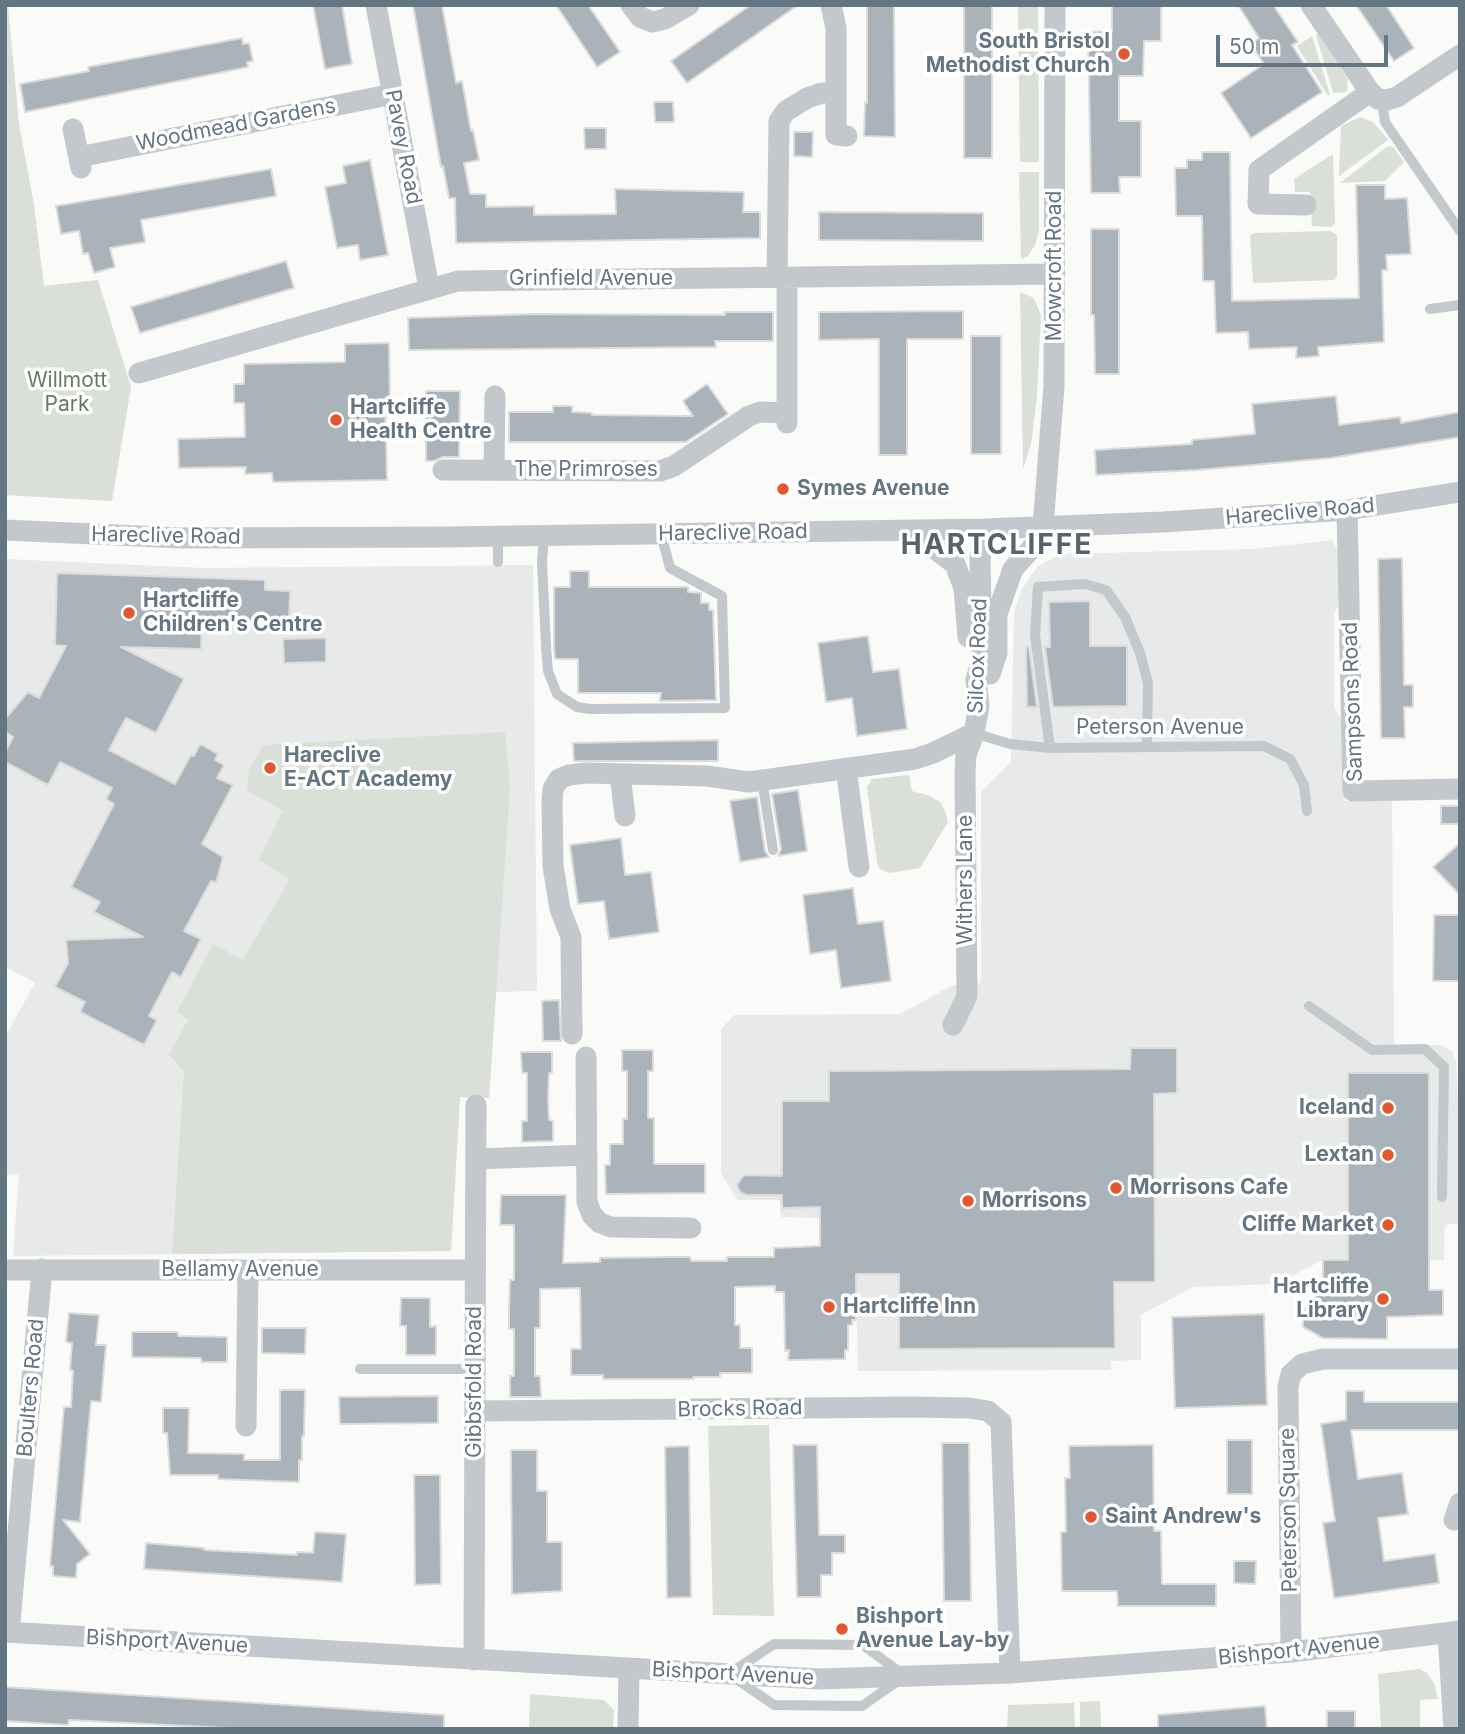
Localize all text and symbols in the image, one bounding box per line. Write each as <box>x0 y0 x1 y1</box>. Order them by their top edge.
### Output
scale bar <box>1220 21 1392 65</box>
place label: South Bristol Methodist Church <box>926 29 1110 79</box>
text: 50 m <box>1229 34 1279 59</box>
marker: South Bristol Methodist Church <box>1116 46 1132 62</box>
street label: Pavey Road <box>380 87 426 207</box>
street label: Woodmead Gardens <box>134 93 338 157</box>
street label: Mowcroft Road <box>1042 191 1068 341</box>
street label: Grinfield Avenue <box>509 266 673 292</box>
park label: Willmott Park <box>27 368 107 418</box>
place label: Hartcliffe Health Centre <box>350 395 492 445</box>
marker: Hartcliffe Health Centre <box>328 412 344 428</box>
street label: The Primroses <box>514 457 658 483</box>
place label: Symes Avenue <box>797 476 949 502</box>
marker: Symes Avenue <box>775 481 791 497</box>
street label: Hareclive Road <box>1224 493 1376 531</box>
street label: Hareclive Road <box>658 519 808 547</box>
street label: Hareclive Road <box>91 522 241 550</box>
district label: HARTCLIFFE <box>902 529 1092 563</box>
place label: Hartcliffe Children's Centre <box>143 588 322 638</box>
street label: Silcox Road <box>963 598 993 714</box>
marker: Hartcliffe Children's Centre <box>121 605 137 621</box>
street label: Sampsons Road <box>1338 621 1368 783</box>
street label: Peterson Avenue <box>1076 715 1244 741</box>
place label: Hareclive E-ACT Academy <box>284 743 452 793</box>
marker: Hareclive E-ACT Academy <box>262 760 278 776</box>
street label: Withers Lane <box>953 815 979 945</box>
place label: Iceland <box>1299 1095 1374 1121</box>
marker: Iceland <box>1380 1100 1396 1116</box>
place label: Lextan <box>1304 1142 1374 1168</box>
marker: Lextan <box>1380 1147 1396 1163</box>
place label: Morrisons Cafe <box>1130 1175 1288 1201</box>
marker: Morrisons Cafe <box>1108 1180 1124 1196</box>
place label: Morrisons <box>982 1188 1087 1214</box>
marker: Morrisons <box>960 1193 976 1209</box>
place label: Cliffe Market <box>1242 1212 1374 1238</box>
marker: Cliffe Market <box>1380 1217 1396 1233</box>
street label: Bellamy Avenue <box>161 1257 319 1283</box>
place label: Hartcliffe Library <box>1273 1274 1369 1324</box>
marker: Hartcliffe Library <box>1375 1291 1391 1307</box>
place label: Hartcliffe Inn <box>843 1294 976 1320</box>
marker: Hartcliffe Inn <box>821 1299 837 1315</box>
street label: Gibbsfold Road <box>462 1306 488 1458</box>
street label: Boulters Road <box>12 1318 50 1458</box>
street label: Brocks Road <box>677 1395 803 1423</box>
street label: Peterson Square <box>1275 1427 1303 1593</box>
place label: Saint Andrew's <box>1105 1504 1261 1530</box>
marker: Saint Andrew's <box>1083 1509 1099 1525</box>
place label: Bishport Avenue Lay-by <box>856 1604 1009 1654</box>
marker: Bishport Avenue Lay-by <box>834 1621 850 1637</box>
street label: Bishport Avenue <box>85 1625 249 1659</box>
street label: Bishport Avenue <box>1217 1629 1381 1671</box>
street label: Bishport Avenue <box>651 1657 815 1691</box>

